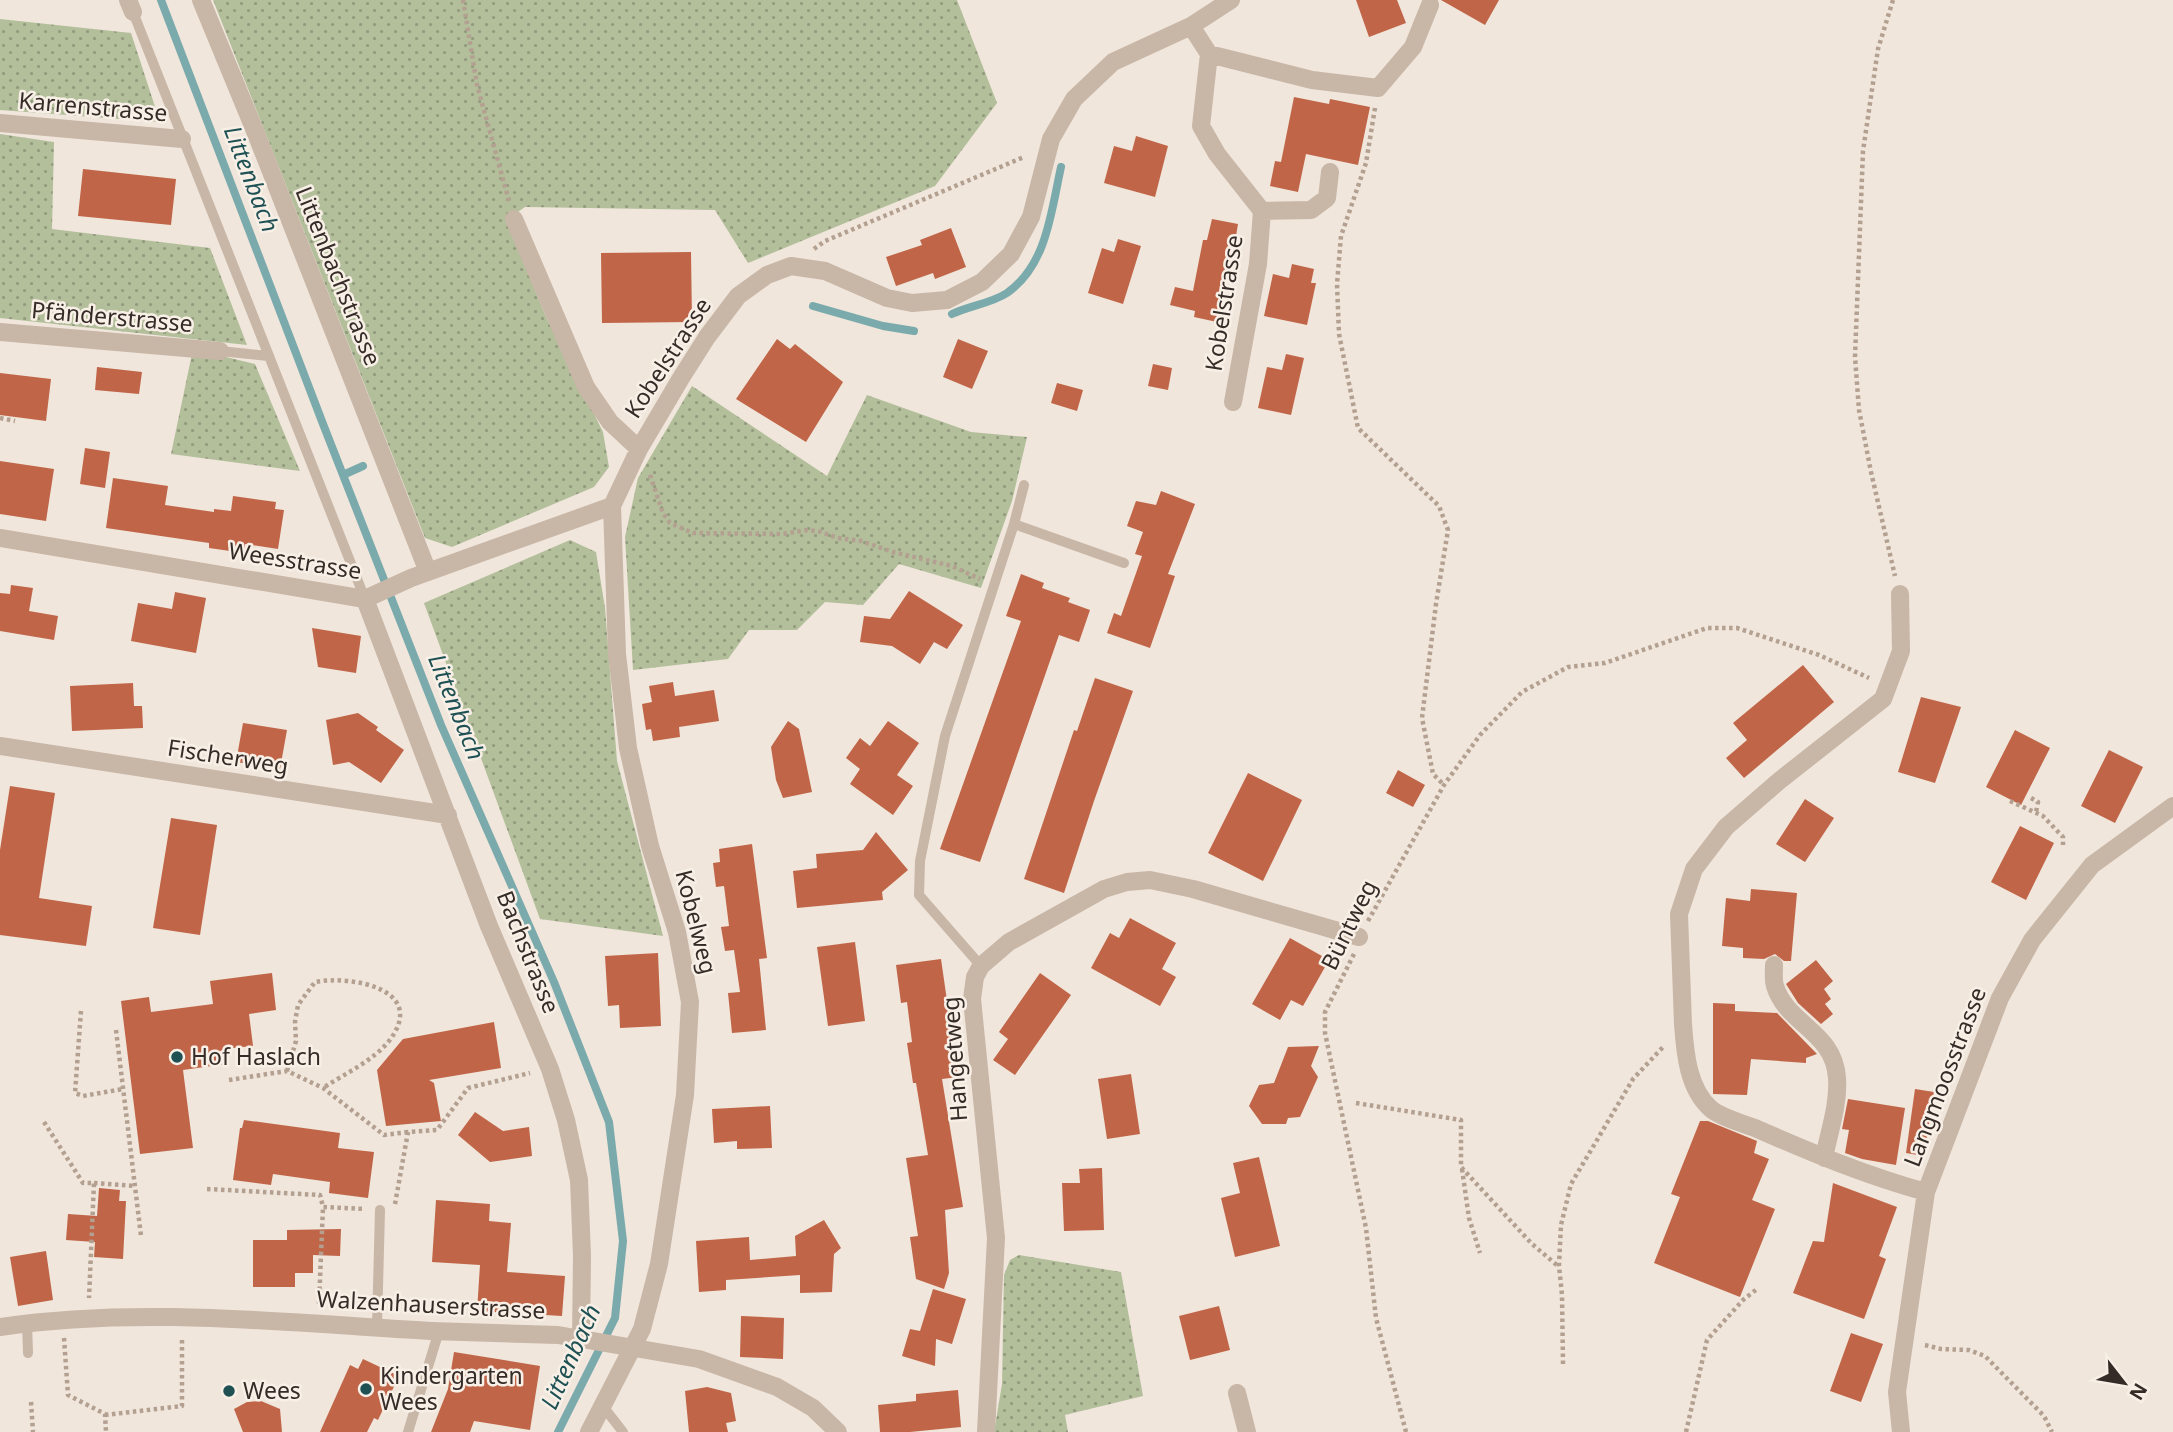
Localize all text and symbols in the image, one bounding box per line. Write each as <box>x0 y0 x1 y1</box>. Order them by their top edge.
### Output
street label: Karrenstrasse <box>17 84 169 128</box>
water label: Littenbach <box>217 120 288 237</box>
street label: Littenbachstrasse <box>288 181 389 370</box>
street label: Kobelstrasse <box>1196 232 1250 373</box>
street label: Kobelstrasse <box>616 291 718 424</box>
street label: Pfänderstrasse <box>30 293 194 339</box>
street label: Weesstrasse <box>226 534 364 586</box>
water label: Littenbach <box>421 648 494 764</box>
street label: Fischerweg <box>165 731 291 781</box>
street label: Kobelweg <box>669 866 725 977</box>
street label: Büntweg <box>1312 874 1384 975</box>
street label: Bachstrasse <box>490 886 568 1018</box>
street label: Langmoosstrasse <box>1895 982 1993 1171</box>
street label: Hangetweg <box>934 996 974 1122</box>
place label: Hof Haslach <box>191 1040 321 1072</box>
marker: Hof Haslach <box>169 1049 185 1065</box>
street label: Walzenhauserstrasse <box>316 1282 546 1326</box>
water label: Littenbach <box>532 1299 607 1414</box>
north arrow <box>2089 1348 2159 1418</box>
place label: Kindergarten Wees <box>380 1359 523 1417</box>
place label: Wees <box>243 1374 301 1406</box>
text: N <box>2123 1378 2154 1405</box>
marker: Kindergarten Wees <box>358 1381 374 1397</box>
marker: Wees <box>221 1383 237 1399</box>

